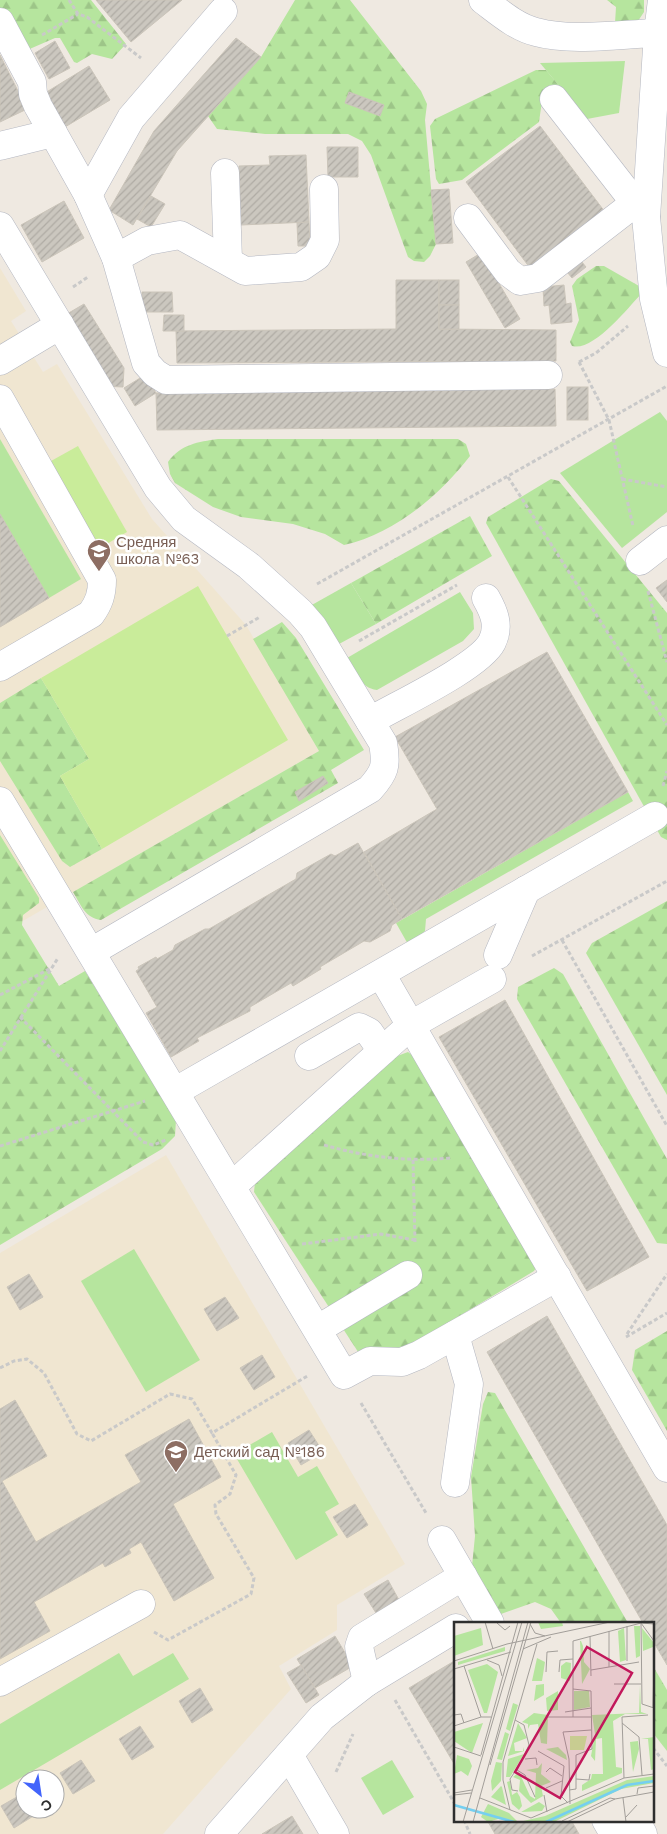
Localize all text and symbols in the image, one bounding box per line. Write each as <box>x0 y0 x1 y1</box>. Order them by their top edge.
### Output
place label: Средняя школа №63 <box>116 533 199 568</box>
school or university icon: Средняя школа №63 <box>86 538 112 572</box>
school or university icon: Детский сад №186 <box>163 1439 189 1473</box>
place label: Детский сад №186 <box>194 1443 325 1461</box>
inset map <box>454 1622 654 1822</box>
north arrow <box>15 1769 65 1819</box>
text: С <box>38 1796 55 1815</box>

